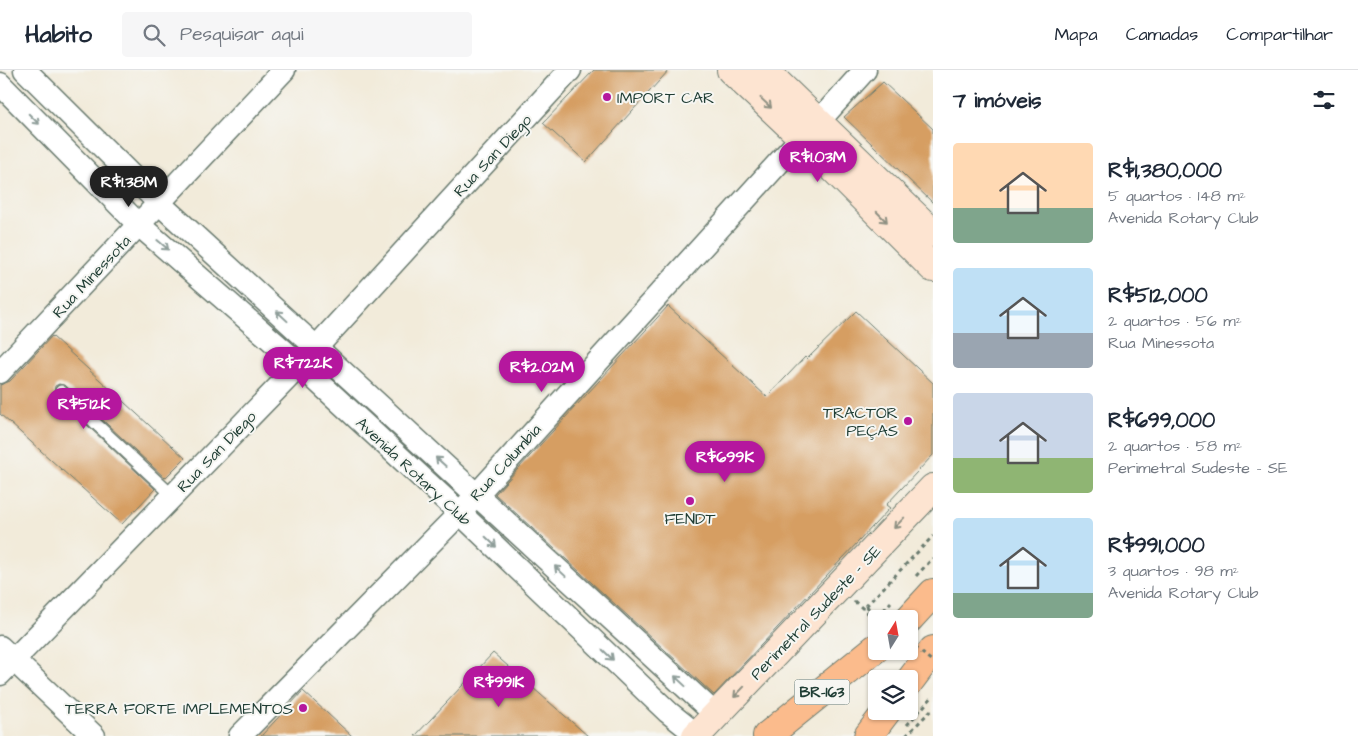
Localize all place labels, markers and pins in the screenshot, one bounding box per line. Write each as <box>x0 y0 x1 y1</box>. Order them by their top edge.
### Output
place label: IMPORT CAR <box>617 87 714 109</box>
marker: IMPORT CAR <box>601 91 613 103</box>
pin: R$1.03M <box>772 140 864 183</box>
pin: R$1.38M <box>83 166 175 208</box>
pin: R$722K <box>262 346 344 389</box>
pin: R$2.02M <box>496 350 588 393</box>
pin: R$512K <box>43 388 125 430</box>
place label: TRACTOR PEÇAS <box>823 402 898 442</box>
marker: TRACTOR PEÇAS <box>902 415 914 427</box>
pin: R$699K <box>684 440 766 483</box>
marker: FENDT <box>684 495 696 507</box>
place label: FENDT <box>665 508 715 530</box>
pin: R$991K <box>458 666 540 708</box>
place label: TERRA FORTE IMPLEMENTOS <box>65 698 293 720</box>
marker: TERRA FORTE IMPLEMENTOS <box>297 702 309 714</box>

